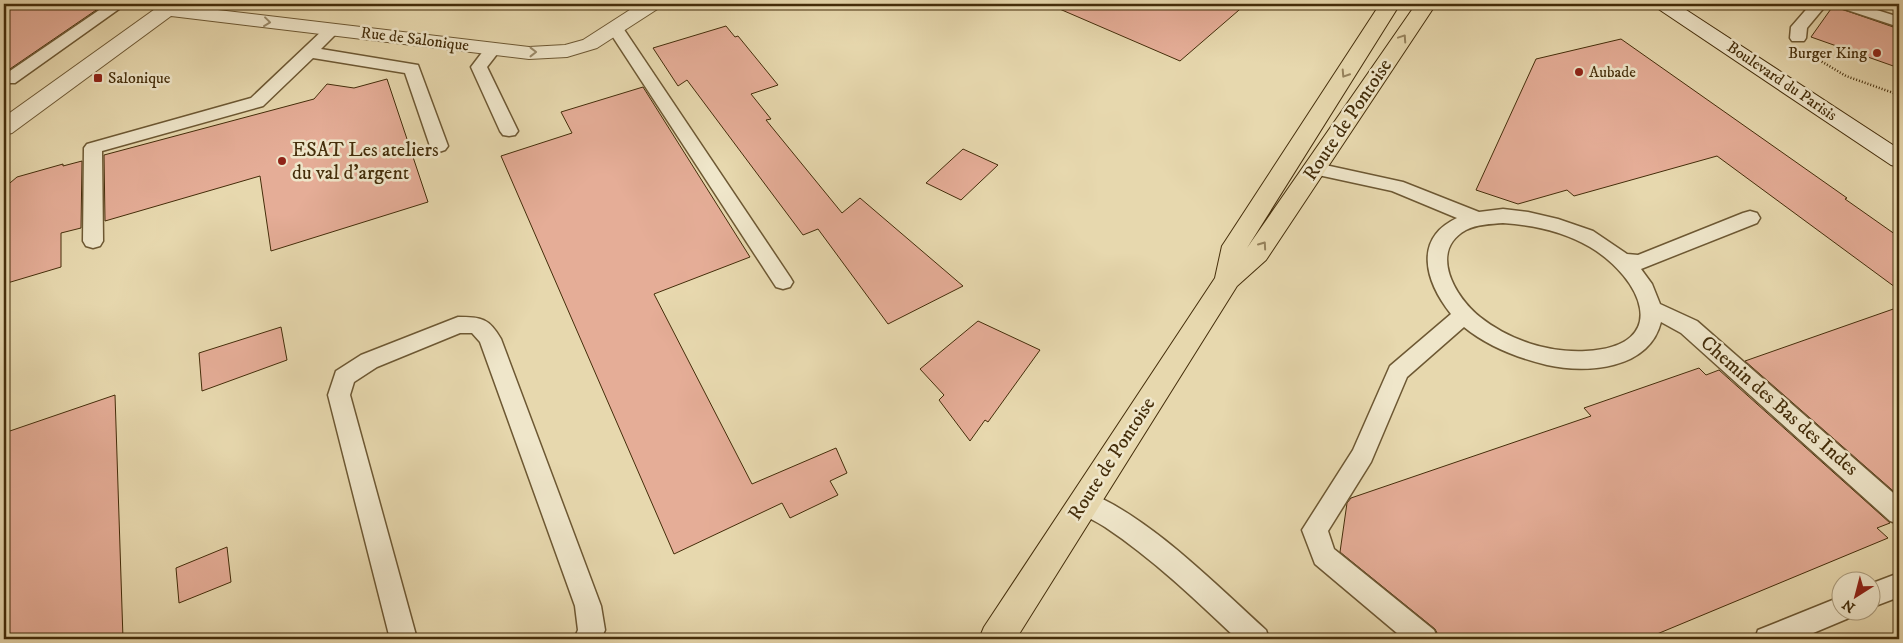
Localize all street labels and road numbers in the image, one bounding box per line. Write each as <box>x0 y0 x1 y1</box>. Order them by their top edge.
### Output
street label: Rue de Salonique <box>360 22 471 56</box>
street label: Boulevard du Parisis <box>1723 37 1841 125</box>
street label: Route de Pontoise <box>1298 54 1398 186</box>
street label: Chemin des Bas des Indes <box>1695 331 1863 482</box>
street label: Route de Pontoise <box>1063 393 1161 525</box>

